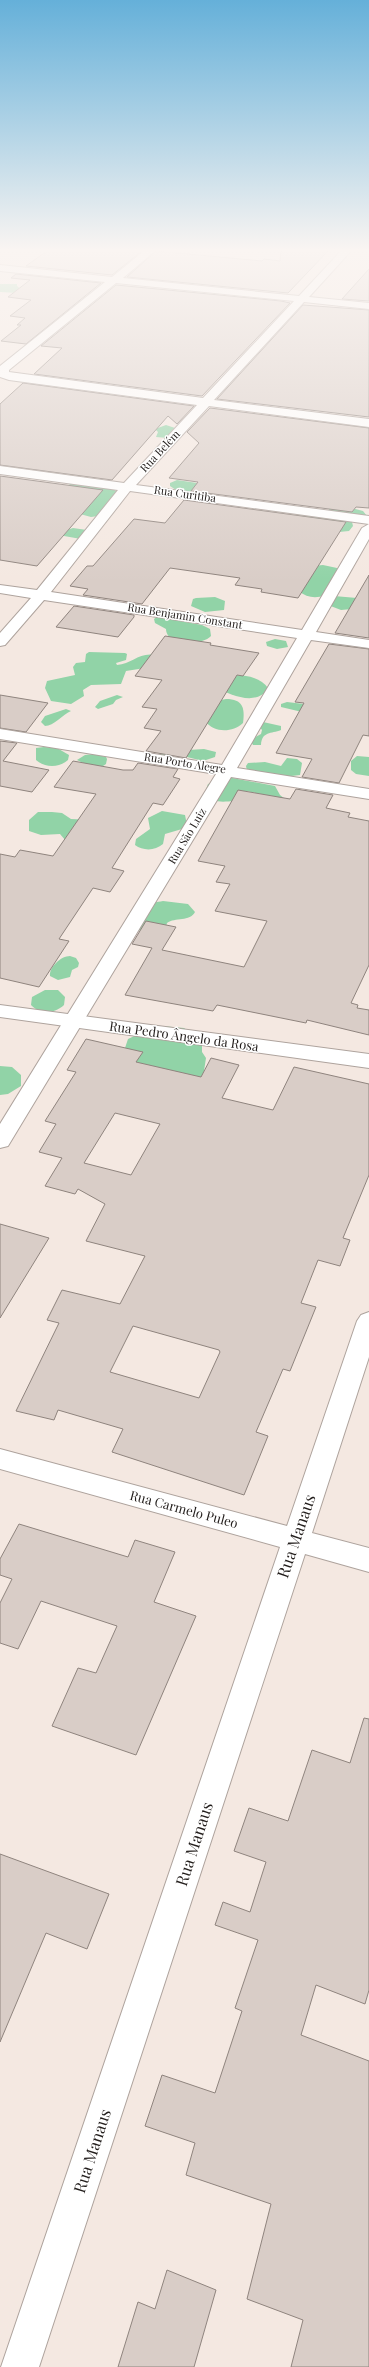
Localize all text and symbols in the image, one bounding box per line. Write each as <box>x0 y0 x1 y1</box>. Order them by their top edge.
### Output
street label: Rua Belém <box>136 426 183 475</box>
street label: Rua Curitiba <box>153 482 218 505</box>
street label: Rua Benjamin Constant <box>127 599 244 632</box>
street label: Rua Porto Alegre <box>143 749 228 776</box>
street label: Rua São Luiz <box>164 805 209 867</box>
street label: Rua Pedro Ângelo da Rosa <box>108 1017 260 1054</box>
street label: Rua Carmelo Puleo <box>128 1486 240 1531</box>
street label: Rua Manaus <box>271 1491 320 1580</box>
street label: Rua Manaus <box>170 1799 217 1889</box>
street label: Rua Manaus <box>68 2106 115 2196</box>

